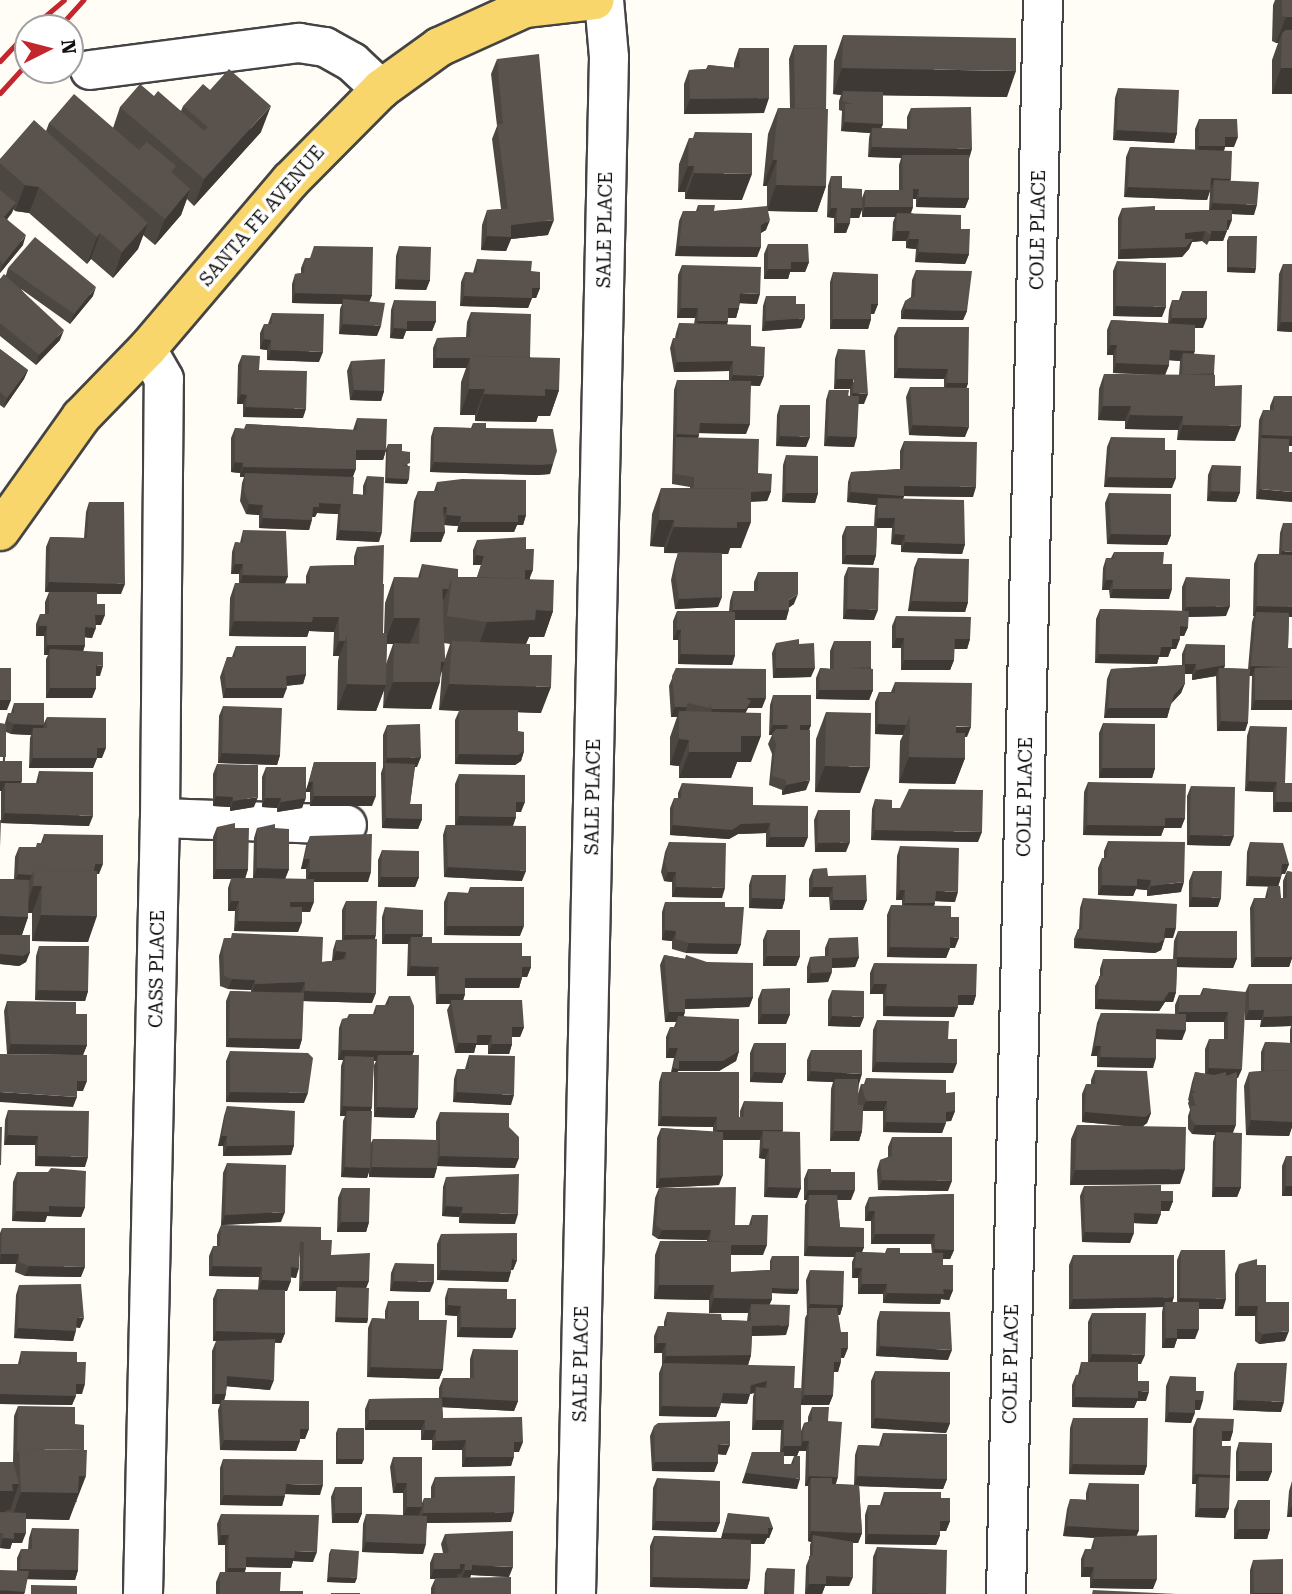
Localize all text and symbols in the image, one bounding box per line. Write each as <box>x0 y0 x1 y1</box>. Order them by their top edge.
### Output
north arrow <box>14 14 84 84</box>
text: N <box>56 38 81 55</box>
street label: SANTA FE AVENUE <box>195 141 329 291</box>
street label: COLE PLACE <box>1026 170 1050 290</box>
street label: SALE PLACE <box>593 172 617 288</box>
street label: COLE PLACE <box>1013 737 1037 857</box>
street label: SALE PLACE <box>581 739 605 855</box>
street label: CASS PLACE <box>145 910 169 1028</box>
street label: COLE PLACE <box>999 1304 1023 1424</box>
street label: SALE PLACE <box>569 1306 593 1422</box>

